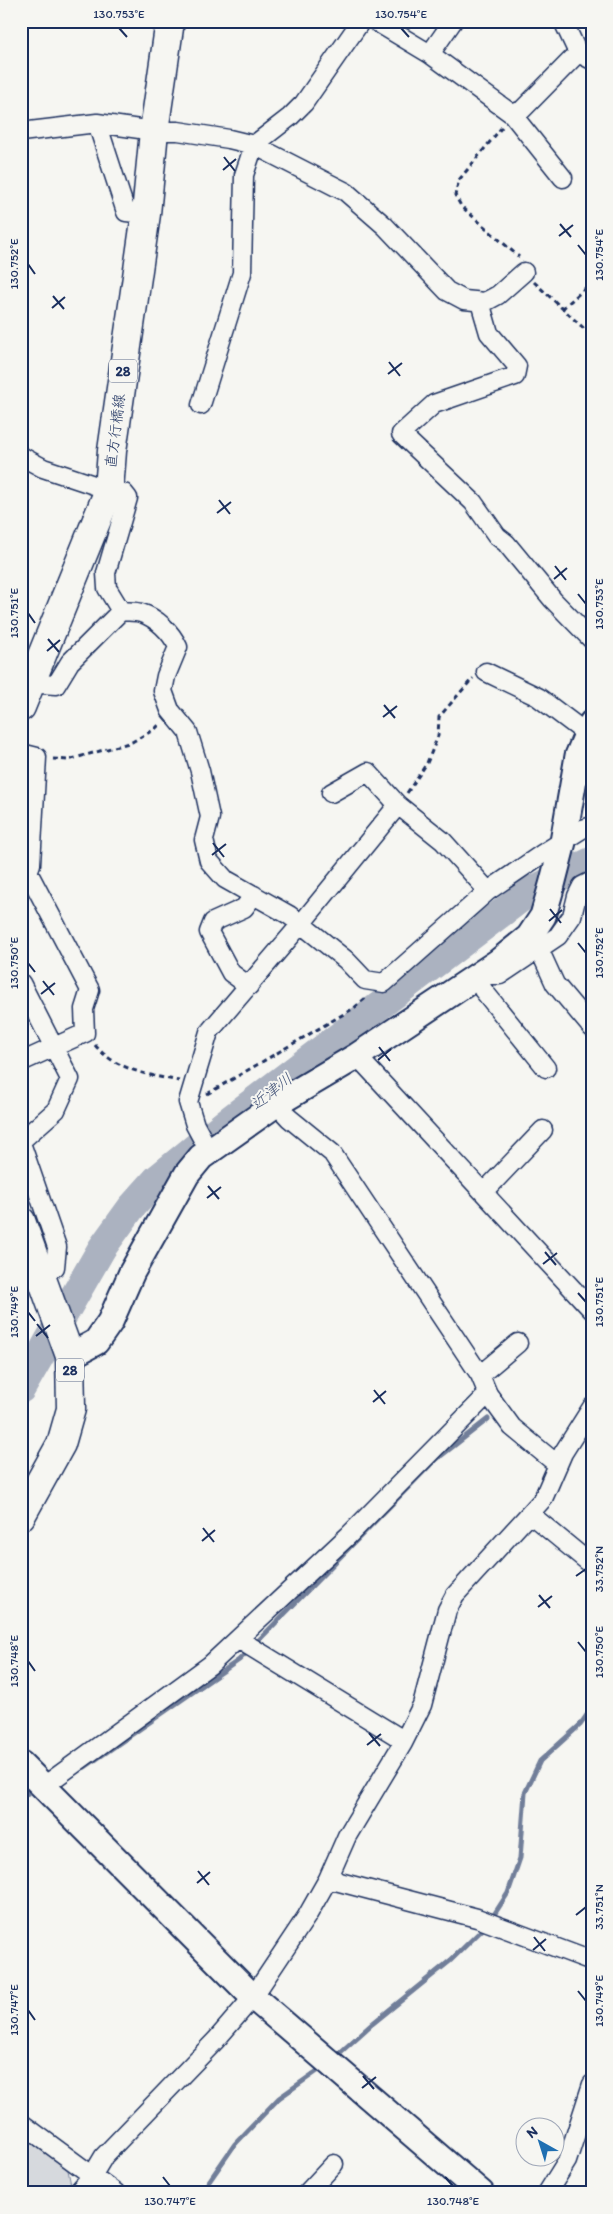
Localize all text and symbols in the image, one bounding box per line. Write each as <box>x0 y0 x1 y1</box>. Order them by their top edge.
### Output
text: 130.753°E <box>93 7 145 21</box>
text: 130.754°E <box>375 7 427 21</box>
text: 130.754°E <box>592 229 606 281</box>
text: 130.752°E <box>7 238 21 290</box>
road number: 28 <box>109 360 137 382</box>
street label: 直方行橋線 <box>101 393 129 469</box>
text: 130.753°E <box>592 578 606 630</box>
text: 130.751°E <box>7 587 21 638</box>
text: 130.752°E <box>592 927 606 979</box>
text: 130.750°E <box>7 936 21 989</box>
water label: 近津川 <box>247 1069 296 1114</box>
text: 130.751°E <box>592 1276 606 1327</box>
text: 130.749°E <box>7 1286 21 1338</box>
road number: 28 <box>56 1358 84 1382</box>
text: 33.752°N <box>592 1546 606 1592</box>
text: 130.750°E <box>592 1625 606 1678</box>
text: 130.748°E <box>7 1634 21 1687</box>
text: 33.751°N <box>592 1884 606 1930</box>
text: 130.749°E <box>592 1975 606 2027</box>
text: 130.747°E <box>7 1984 21 2036</box>
north arrow <box>516 2116 566 2166</box>
text: N <box>523 2123 541 2142</box>
text: 130.747°E <box>144 2194 196 2208</box>
text: 130.748°E <box>427 2194 480 2208</box>

